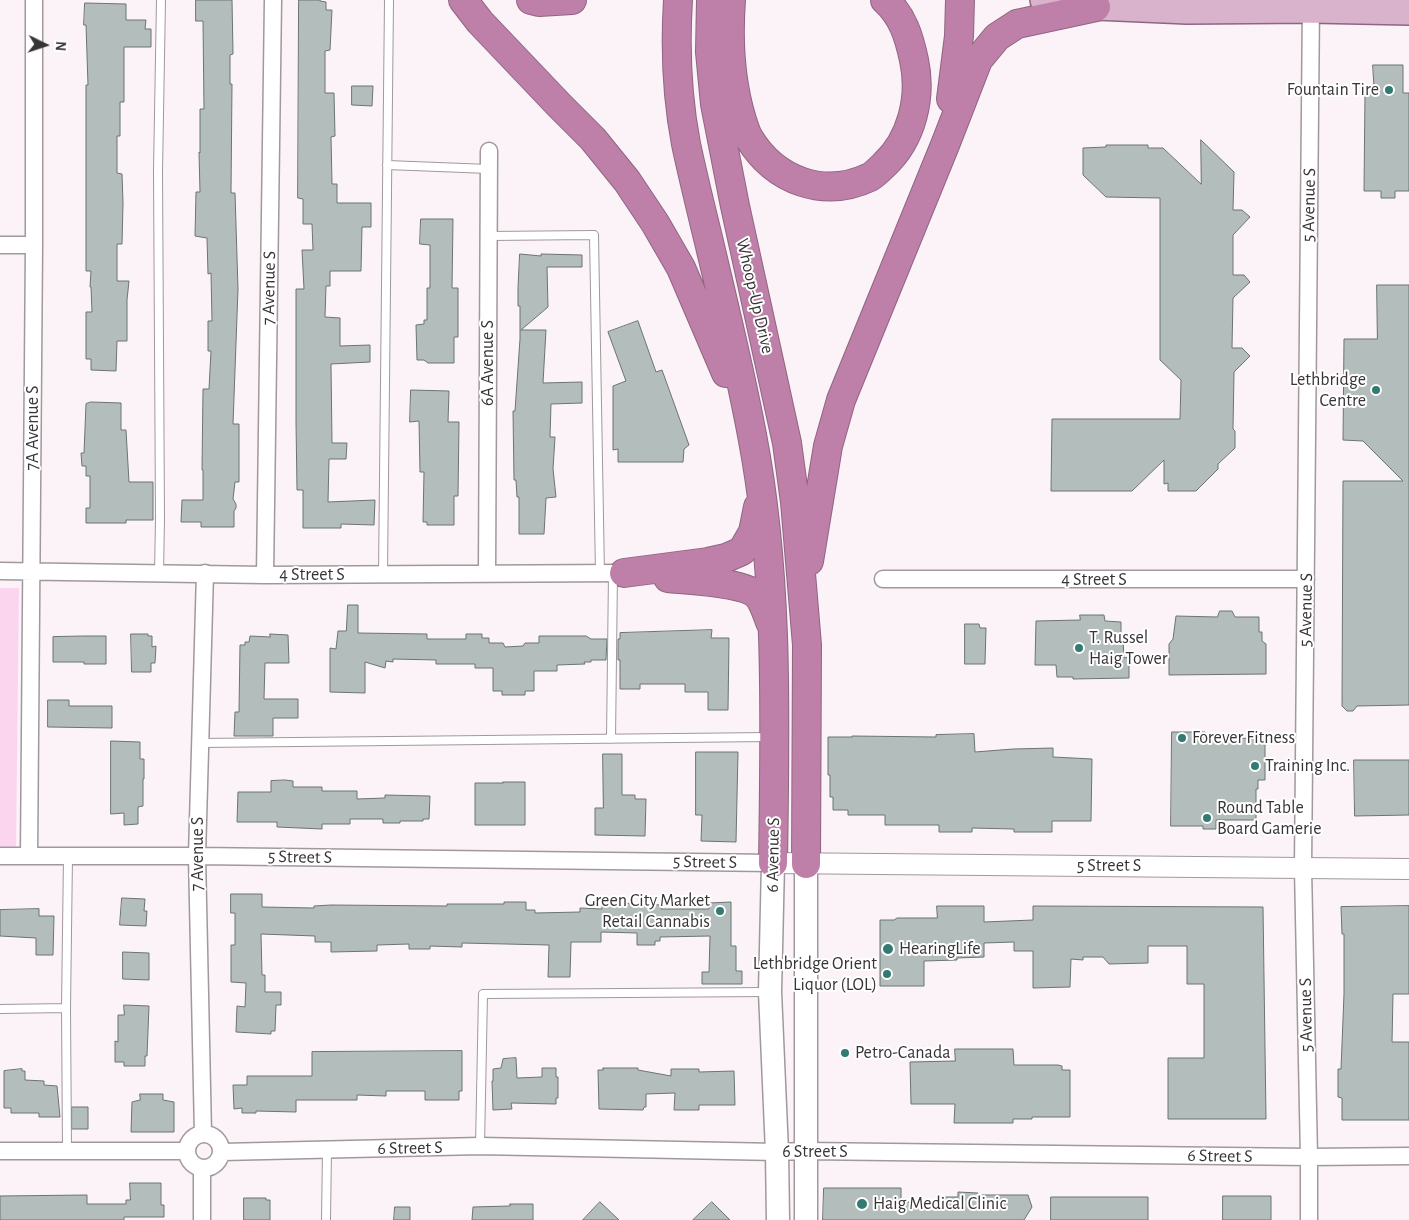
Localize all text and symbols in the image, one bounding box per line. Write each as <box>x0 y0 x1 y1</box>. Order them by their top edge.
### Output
north arrow <box>20 20 70 70</box>
text: N <box>53 41 67 51</box>
place label: Fountain Tire <box>1287 79 1379 101</box>
marker: Fountain Tire <box>1383 84 1395 96</box>
street label: 5 Avenue S <box>1298 168 1320 242</box>
street label: Whoop-Up Drive <box>731 236 779 356</box>
street label: 7 Avenue S <box>258 251 280 325</box>
street label: 6A Avenue S <box>477 320 499 406</box>
place label: Lethbridge Centre <box>1290 369 1366 412</box>
marker: Lethbridge Centre <box>1370 384 1382 396</box>
street label: 7A Avenue S <box>22 386 44 470</box>
street label: 4 Street S <box>279 564 345 586</box>
street label: 4 Street S <box>1061 569 1127 591</box>
street label: 5 Avenue S <box>1295 573 1317 647</box>
place label: T. Russel Haig Tower <box>1089 627 1168 670</box>
marker: T. Russel Haig Tower <box>1073 642 1085 654</box>
place label: Forever Fitness <box>1192 727 1295 749</box>
marker: Forever Fitness <box>1176 732 1188 744</box>
place label: Training Inc. <box>1265 755 1350 777</box>
marker: Training Inc. <box>1249 760 1261 772</box>
place label: Round Table Board Gamerie <box>1217 797 1321 840</box>
marker: Round Table Board Gamerie <box>1201 812 1213 824</box>
street label: 7 Avenue S <box>187 817 209 891</box>
street label: 6 Avenue S <box>762 817 784 893</box>
street label: 5 Street S <box>268 846 332 868</box>
street label: 5 Street S <box>673 851 737 873</box>
street label: 5 Street S <box>1077 855 1141 877</box>
place label: Green City Market Retail Cannabis <box>585 890 710 932</box>
marker: Green City Market Retail Cannabis <box>714 905 726 917</box>
place label: HearingLife <box>899 938 981 960</box>
marker: HearingLife <box>881 942 895 956</box>
place label: Lethbridge Orient Liquor (LOL) <box>753 953 877 996</box>
marker: Lethbridge Orient Liquor (LOL) <box>881 968 893 980</box>
street label: 5 Avenue S <box>1295 978 1317 1052</box>
place label: Petro-Canada <box>855 1042 951 1064</box>
marker: Petro-Canada <box>839 1047 851 1059</box>
street label: 6 Street S <box>377 1137 443 1159</box>
street label: 6 Street S <box>782 1141 848 1163</box>
street label: 6 Street S <box>1187 1145 1253 1167</box>
place label: Haig Medical Clinic <box>873 1193 1006 1215</box>
marker: Haig Medical Clinic <box>855 1197 869 1211</box>

